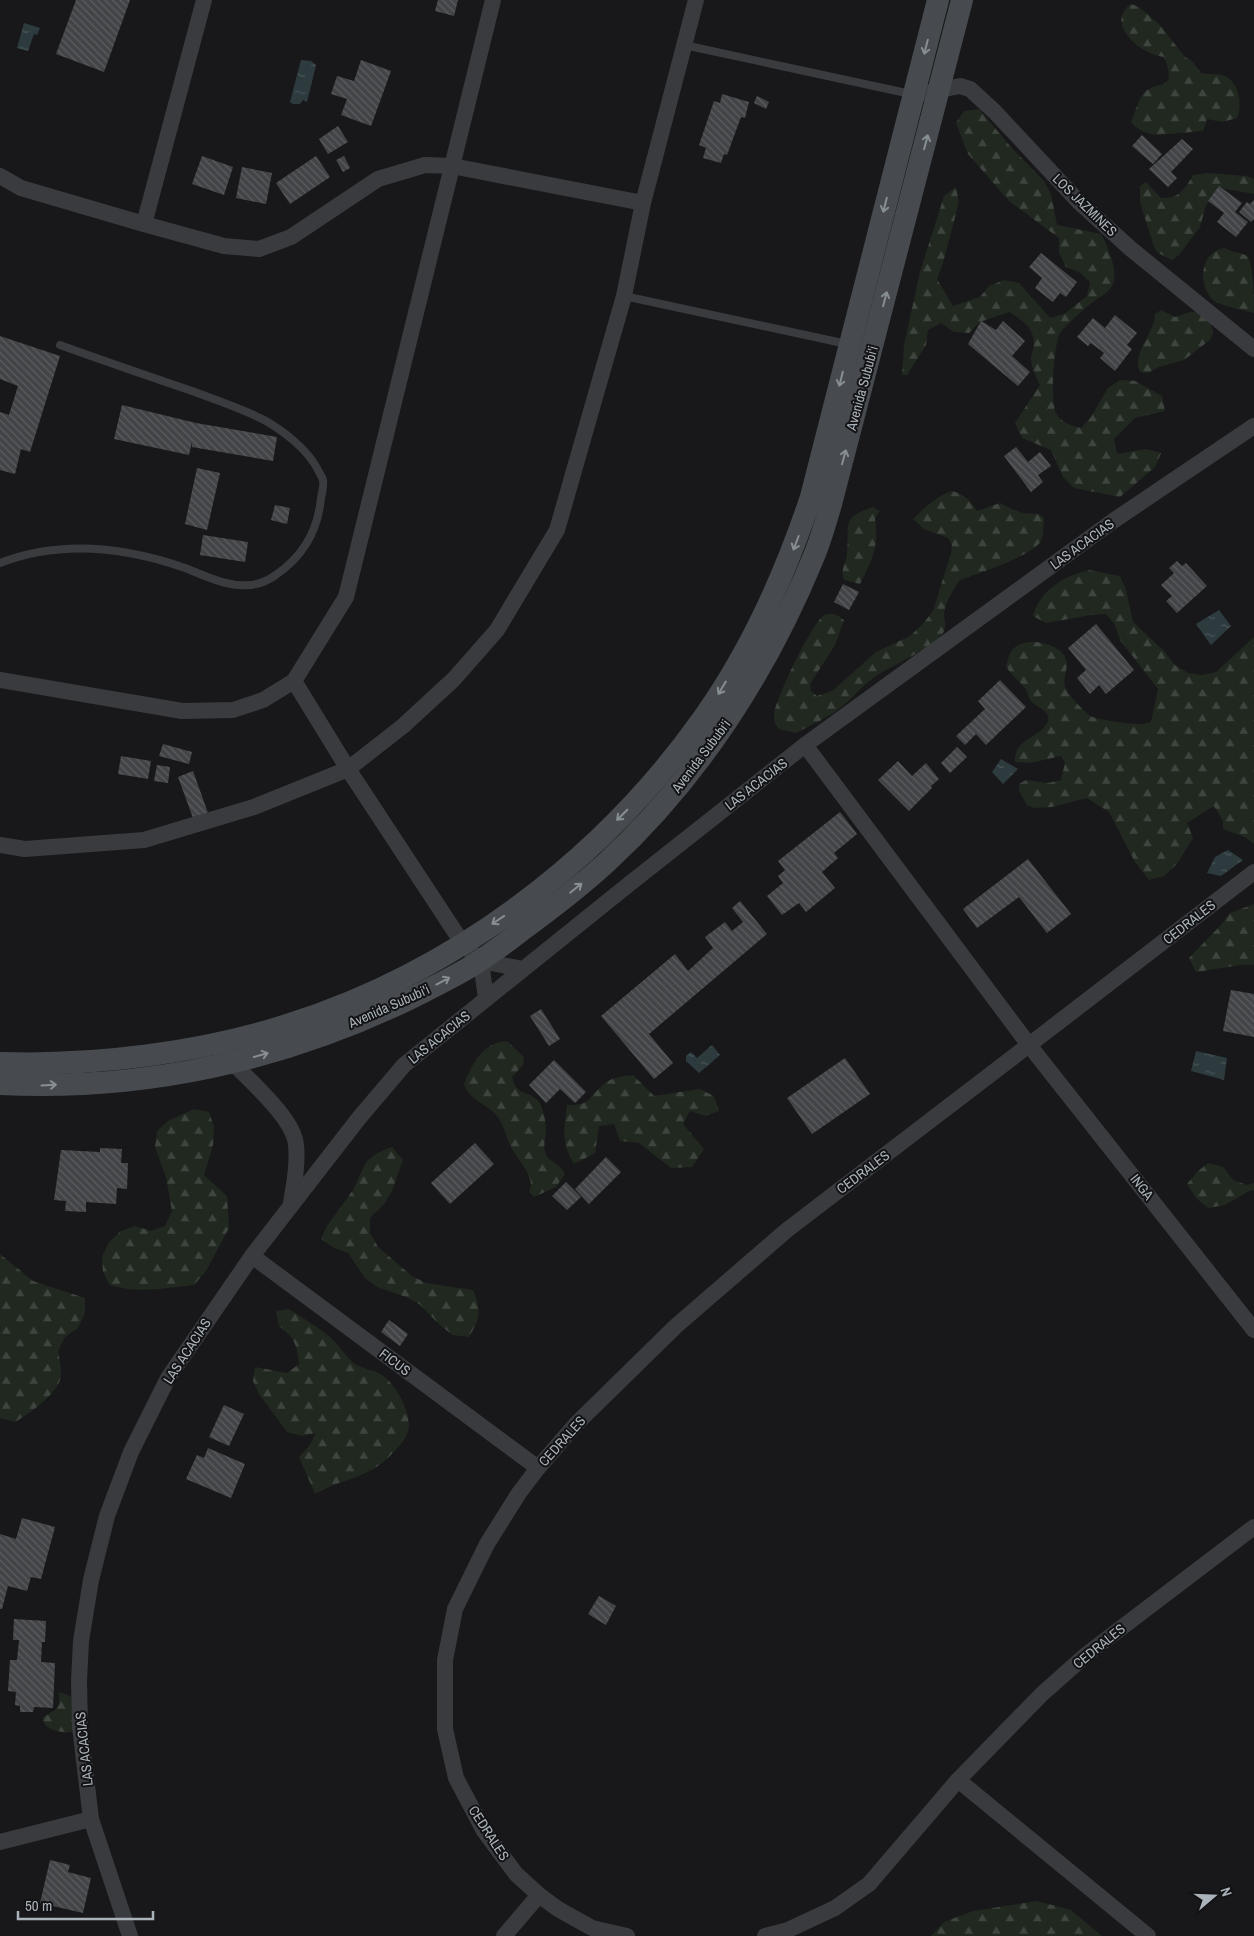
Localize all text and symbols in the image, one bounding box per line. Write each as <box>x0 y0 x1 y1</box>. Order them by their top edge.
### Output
one-way arrow <box>920 39 930 55</box>
one-way arrow <box>922 135 931 151</box>
street label: LOS JAZMINES <box>1049 170 1121 241</box>
one-way arrow <box>880 196 890 212</box>
one-way arrow <box>881 292 890 308</box>
street label: Avenida Sububi'i <box>842 344 882 433</box>
one-way arrow <box>836 371 845 387</box>
one-way arrow <box>840 449 849 465</box>
street label: LAS ACACIAS <box>1047 515 1118 573</box>
one-way arrow <box>790 535 800 550</box>
one-way arrow <box>717 680 727 694</box>
street label: Avenida Sububi'i <box>667 716 734 797</box>
street label: LAS ACACIAS <box>721 754 791 814</box>
one-way arrow <box>617 809 629 821</box>
one-way arrow <box>569 883 582 894</box>
street label: CEDRALES <box>1159 896 1219 948</box>
one-way arrow <box>491 915 505 925</box>
one-way arrow <box>436 976 451 986</box>
street label: Avenida Sububi'i <box>345 980 432 1032</box>
street label: LAS ACACIAS <box>404 1006 474 1067</box>
one-way arrow <box>252 1050 268 1060</box>
one-way arrow <box>40 1081 56 1090</box>
street label: CEDRALES <box>833 1146 893 1198</box>
street label: INGA <box>1126 1170 1158 1204</box>
street label: LAS ACACIAS <box>159 1315 215 1387</box>
street label: FICUS <box>376 1344 414 1380</box>
street label: CEDRALES <box>535 1412 590 1470</box>
street label: CEDRALES <box>1069 1619 1129 1672</box>
street label: LAS ACACIAS <box>71 1711 97 1787</box>
street label: CEDRALES <box>465 1802 514 1864</box>
north arrow <box>1189 1871 1239 1921</box>
text: N <box>1216 1885 1236 1899</box>
scale bar <box>18 1888 152 1920</box>
text: 50 m <box>25 1895 52 1916</box>

